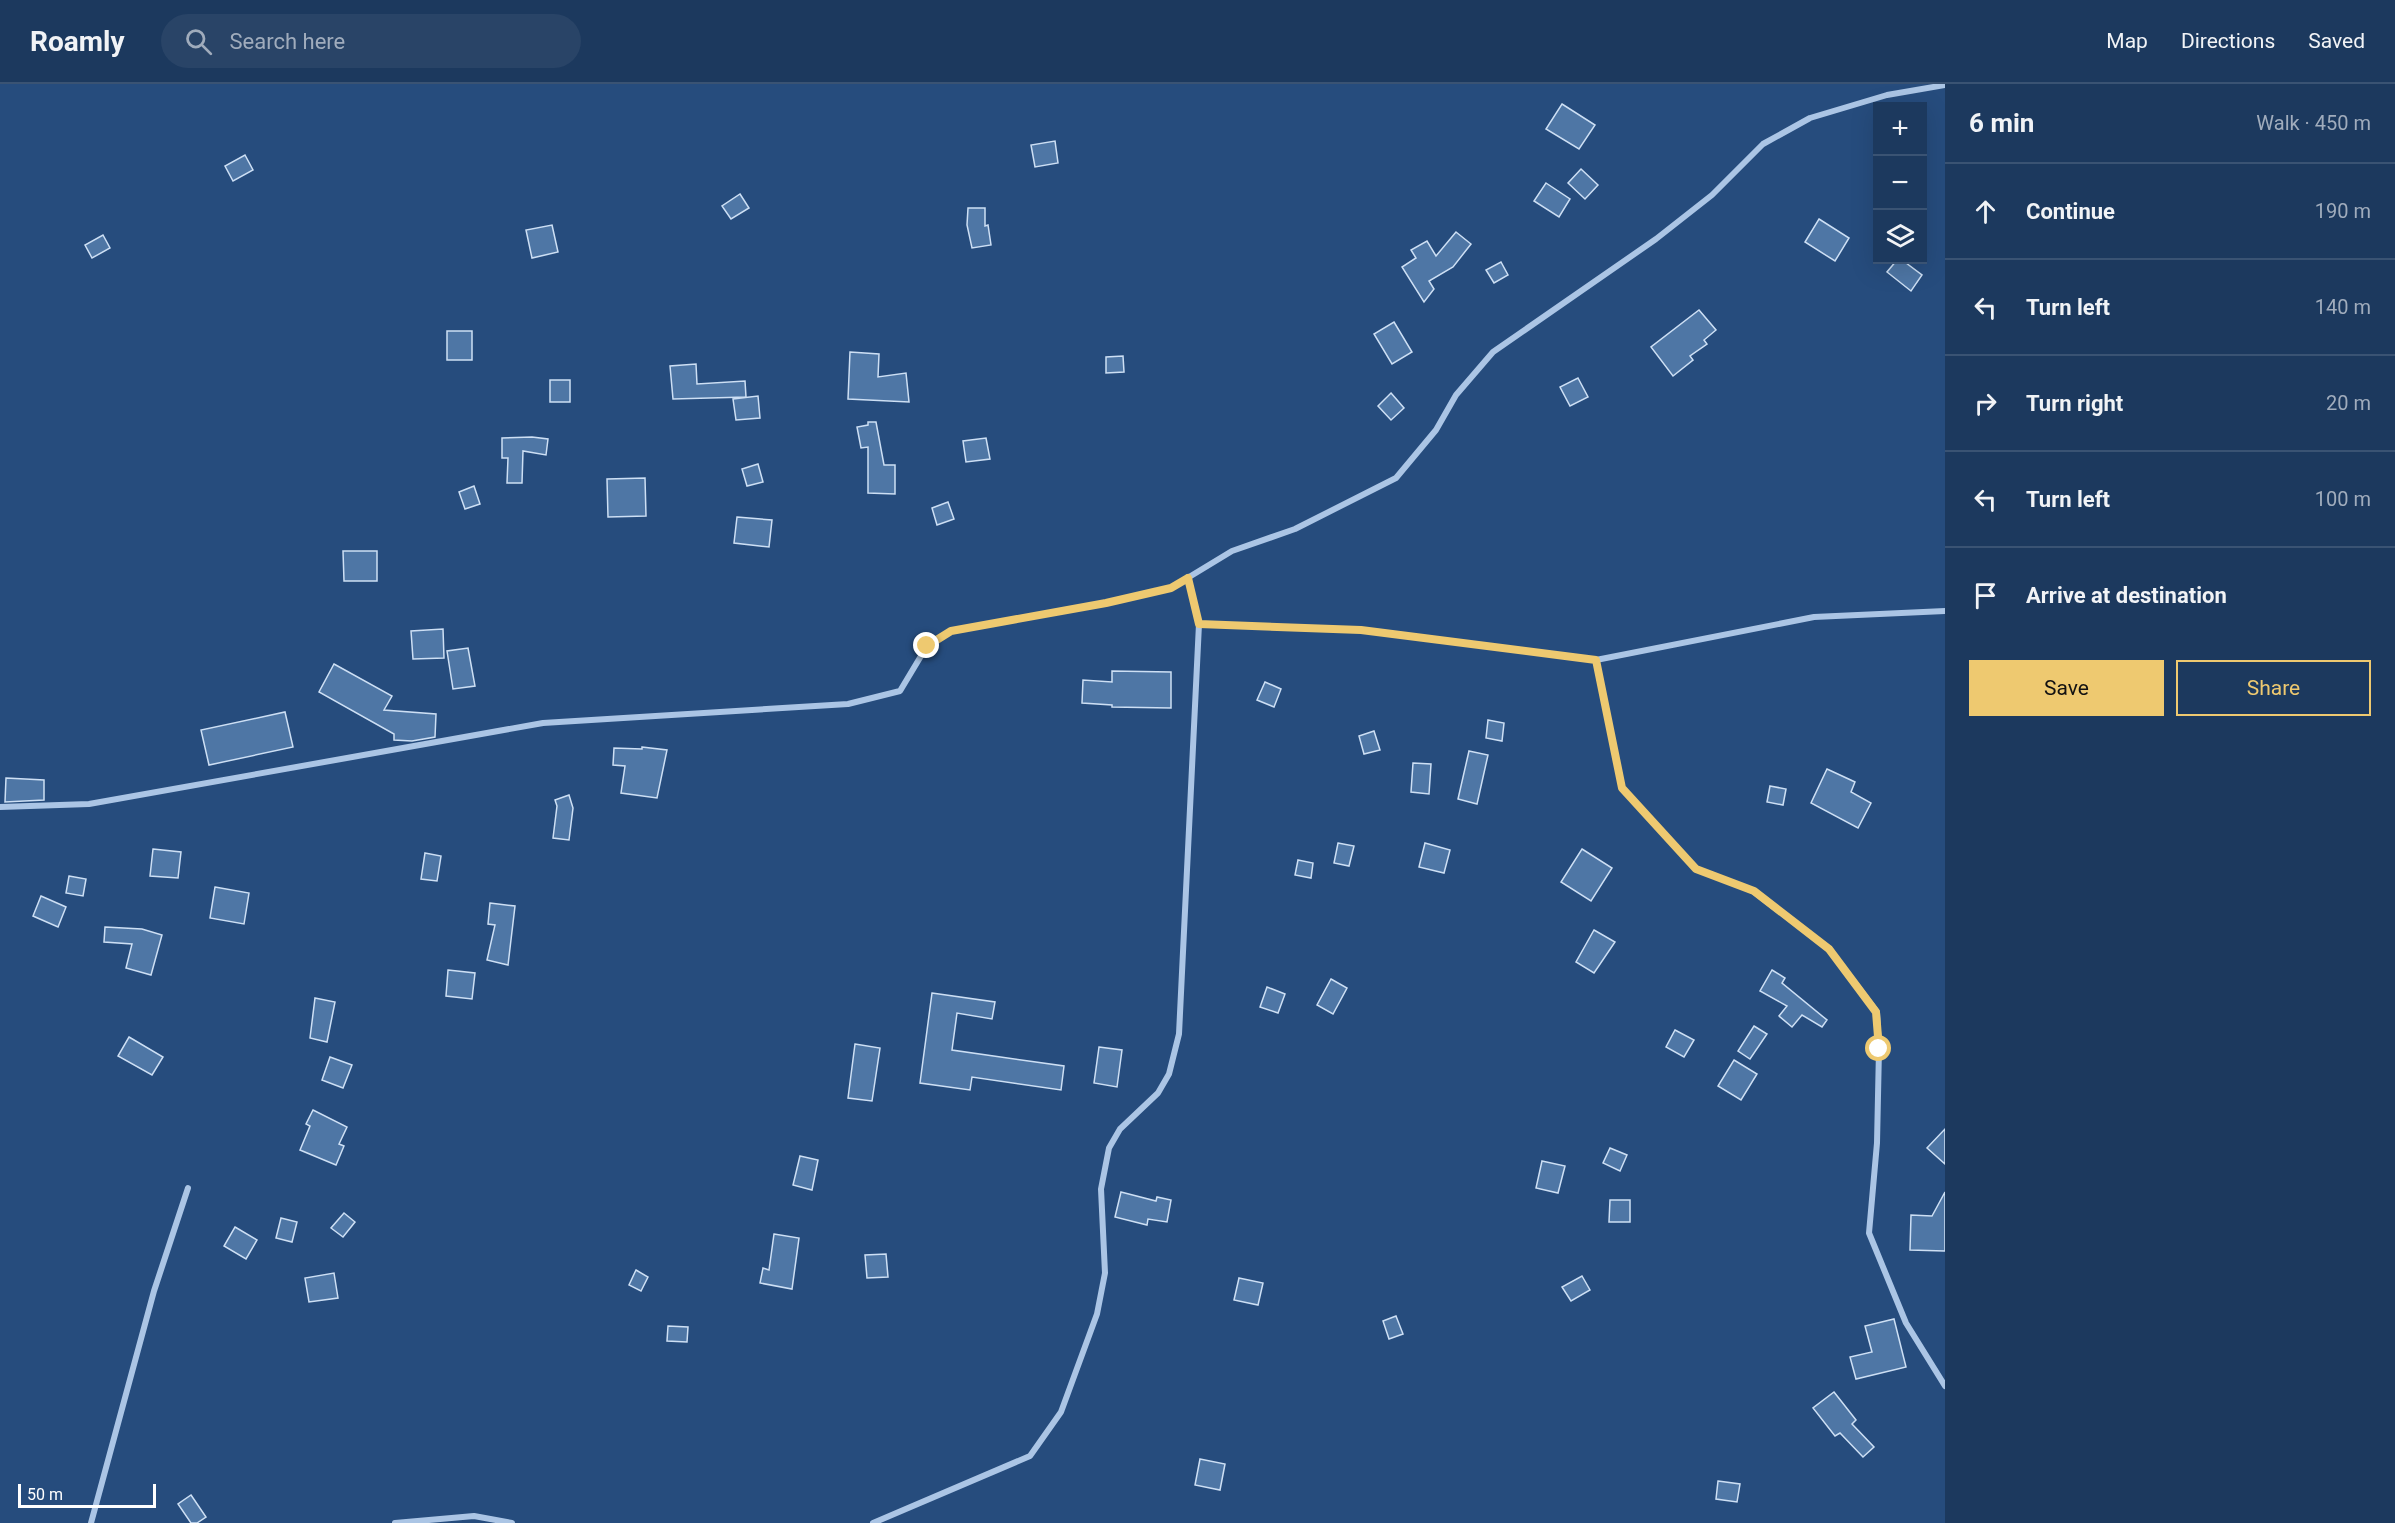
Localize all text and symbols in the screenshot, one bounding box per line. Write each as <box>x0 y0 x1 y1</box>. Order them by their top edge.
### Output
search box <box>161 14 581 68</box>
text: Roamly <box>30 25 125 58</box>
icon: search <box>182 25 215 58</box>
text: Search here <box>230 29 345 54</box>
text: Map <box>2106 29 2148 53</box>
text: Directions <box>2181 29 2275 53</box>
text: Saved <box>2308 29 2365 53</box>
map controls <box>1873 102 1927 264</box>
button: + <box>1873 102 1927 156</box>
text: 6 min <box>1969 108 2034 138</box>
text: Walk · 450 m <box>2256 111 2371 135</box>
button: − <box>1873 156 1927 210</box>
icon: ahead <box>1969 195 2002 228</box>
text: Continue <box>2026 199 2115 224</box>
text: 190 m <box>2315 199 2371 223</box>
button: layers <box>1873 210 1927 264</box>
icon: left <box>1969 291 2002 324</box>
text: Turn left <box>2026 295 2110 320</box>
text: 140 m <box>2315 295 2371 319</box>
icon: right <box>1969 387 2002 420</box>
text: Turn right <box>2026 391 2123 416</box>
text: 20 m <box>2326 391 2371 415</box>
icon: left <box>1969 483 2002 516</box>
text: Turn left <box>2026 487 2110 512</box>
text: 100 m <box>2315 487 2371 511</box>
icon: arrive <box>1969 579 2002 612</box>
text: Arrive at destination <box>2026 583 2227 608</box>
route end <box>913 632 939 658</box>
button: Save <box>1969 660 2164 716</box>
button: Share <box>2176 660 2371 716</box>
route start <box>1865 1035 1891 1061</box>
scale bar <box>18 1481 156 1508</box>
text: 50 m <box>27 1485 63 1504</box>

